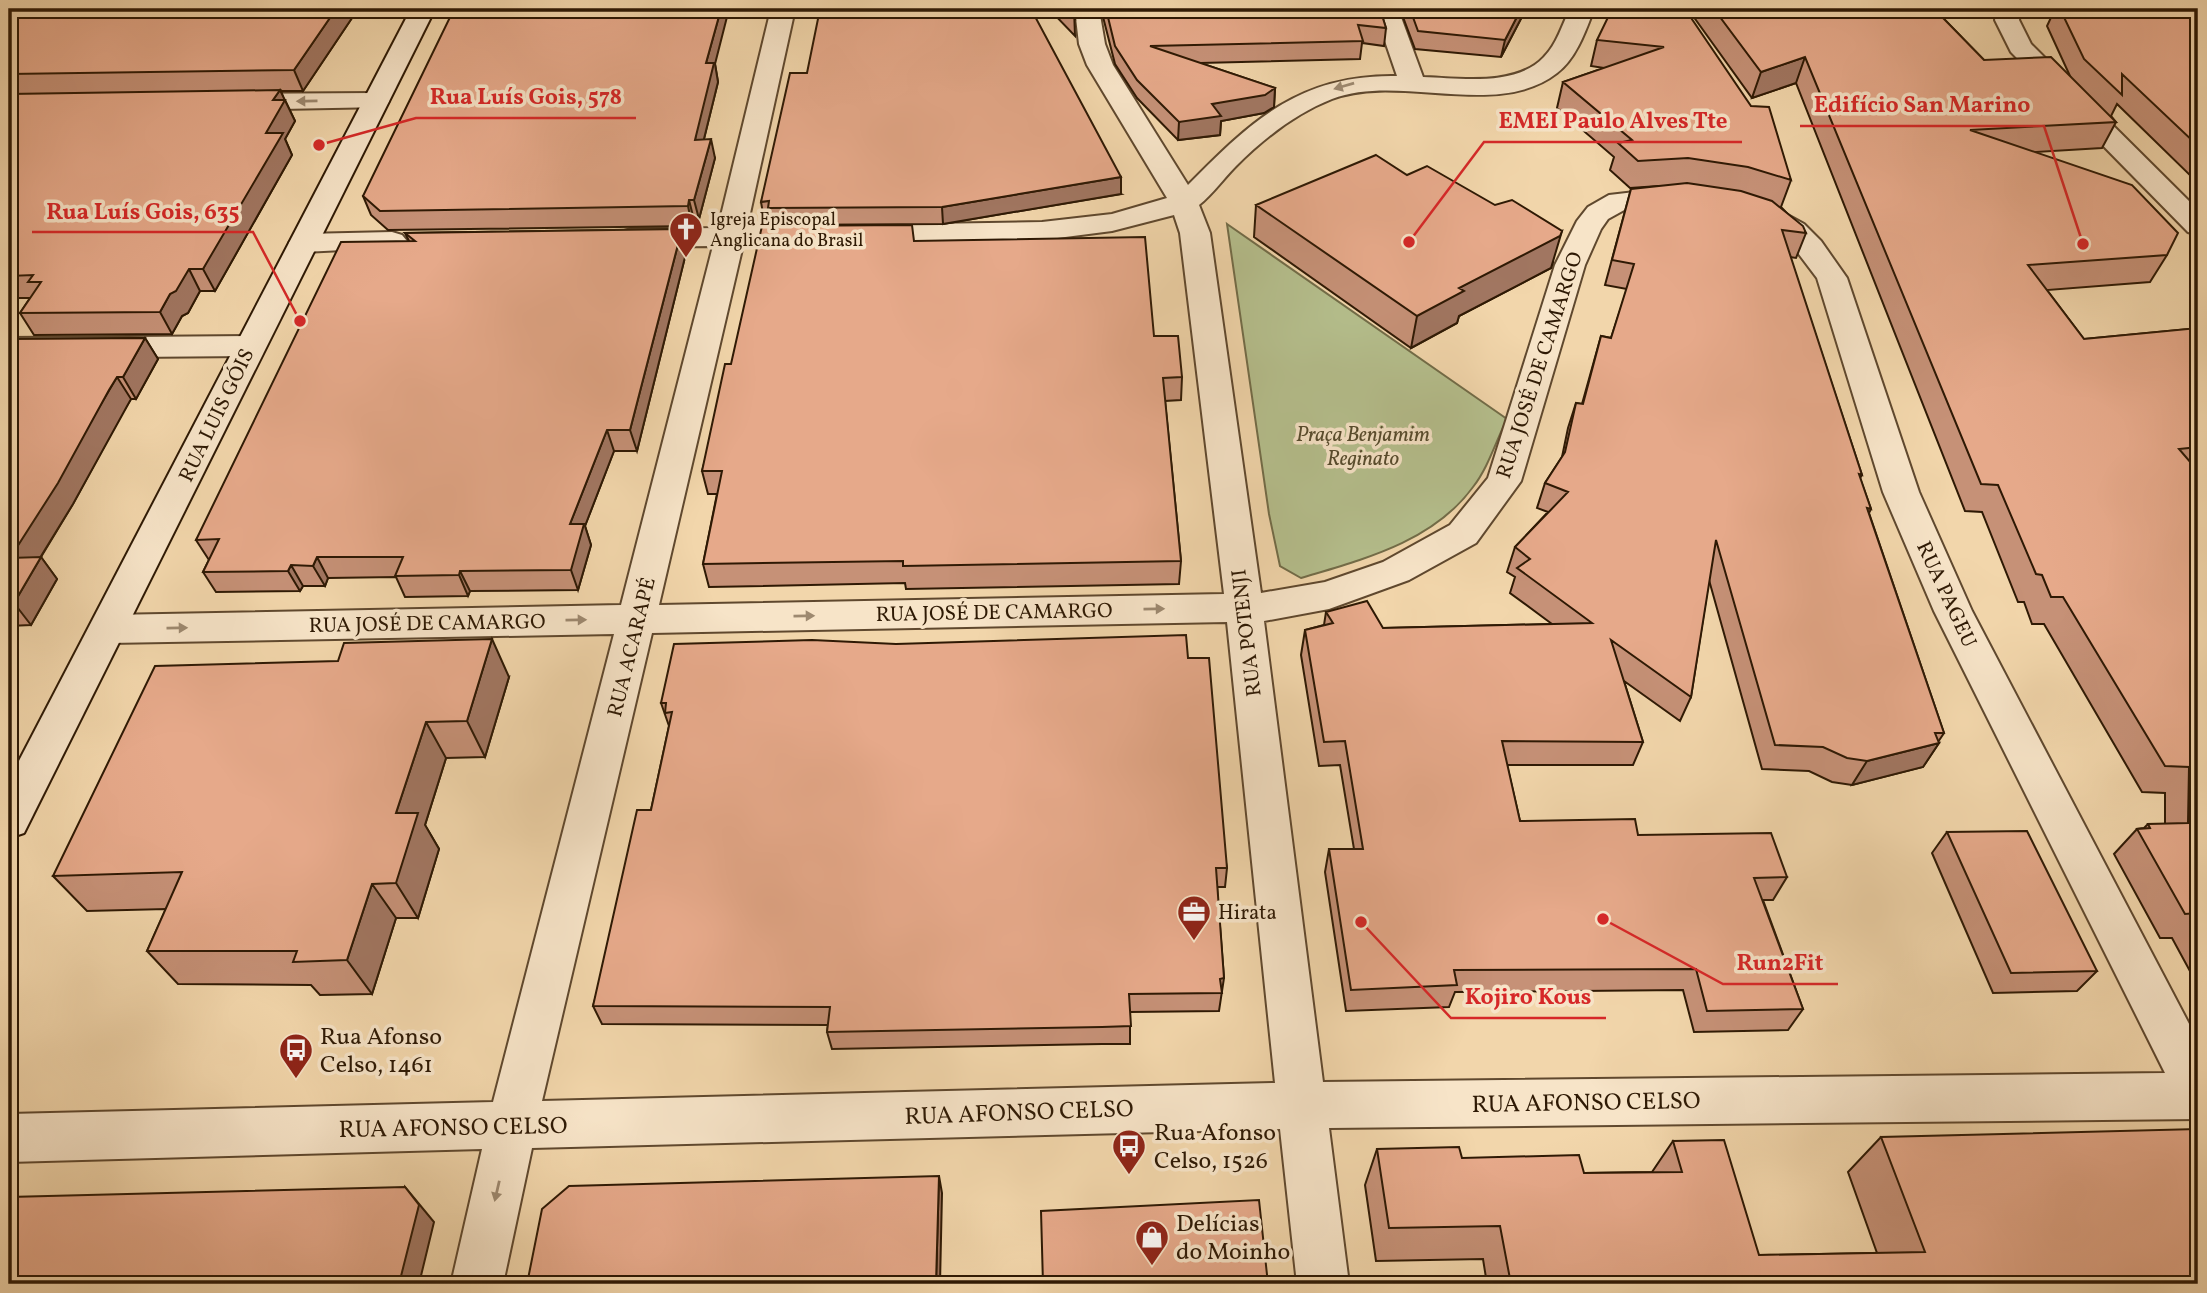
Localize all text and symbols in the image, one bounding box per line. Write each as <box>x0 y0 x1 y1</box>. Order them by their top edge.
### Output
callout: Rua Luís Gois, 578 <box>416 74 636 118</box>
text: Rua Luís Gois, 578 <box>430 82 622 114</box>
one-way arrow <box>1334 82 1355 92</box>
callout: Edifício San Marino <box>1800 82 2044 126</box>
text: Edifício San Marino <box>1814 90 2030 122</box>
one-way arrow <box>296 96 318 107</box>
callout: EMEI Paulo Alves Tte <box>1484 98 1742 142</box>
text: EMEI Paulo Alves Tte <box>1498 106 1728 138</box>
callout: Rua Luís Gois, 635 <box>32 188 253 232</box>
text: Rua Luís Gois, 635 <box>46 197 240 229</box>
place label: Igreja Episcopal Anglicana do Brasil <box>710 208 863 254</box>
church icon: Igreja Episcopal Anglicana do Brasil <box>667 210 705 259</box>
street label: RUA JOSÉ DE CAMARGO <box>1490 248 1591 483</box>
street label: RUA LUIS GÓIS <box>172 344 262 487</box>
park label: Praça Benjamim Reginato <box>1296 421 1430 474</box>
street label: RUA PAGEU <box>1908 537 1983 653</box>
street label: RUA POTENJI <box>1225 567 1270 698</box>
street label: RUA ACARAPÉ <box>601 574 664 720</box>
street label: RUA JOSÉ DE CAMARGO <box>875 597 1113 630</box>
one-way arrow <box>1143 604 1165 615</box>
street label: RUA JOSÉ DE CAMARGO <box>308 608 546 641</box>
one-way arrow <box>793 610 815 622</box>
one-way arrow <box>565 615 587 626</box>
one-way arrow <box>167 622 189 634</box>
office icon: Hirata <box>1175 893 1213 942</box>
place label: Hirata <box>1218 899 1277 928</box>
callout: Run2Fit <box>1723 940 1838 984</box>
text: Run2Fit <box>1737 948 1824 980</box>
callout: Kojiro Kous <box>1451 974 1606 1018</box>
text: Kojiro Kous <box>1465 982 1591 1014</box>
place label: Rua Afonso Celso, 1461 <box>320 1021 442 1083</box>
bus stop icon: Rua Afonso Celso, 1461 <box>277 1031 315 1080</box>
street label: RUA AFONSO CELSO <box>1471 1085 1701 1123</box>
street label: RUA AFONSO CELSO <box>904 1093 1134 1135</box>
street label: RUA AFONSO CELSO <box>338 1110 568 1148</box>
place label: Rua Afonso Celso, 1526 <box>1154 1117 1276 1179</box>
bus stop icon: Rua Afonso Celso, 1526 <box>1110 1127 1148 1176</box>
one-way arrow <box>491 1181 502 1203</box>
place label: Delícias do Moinho <box>1176 1208 1290 1270</box>
shop icon: Delícias do Moinho <box>1133 1218 1171 1267</box>

